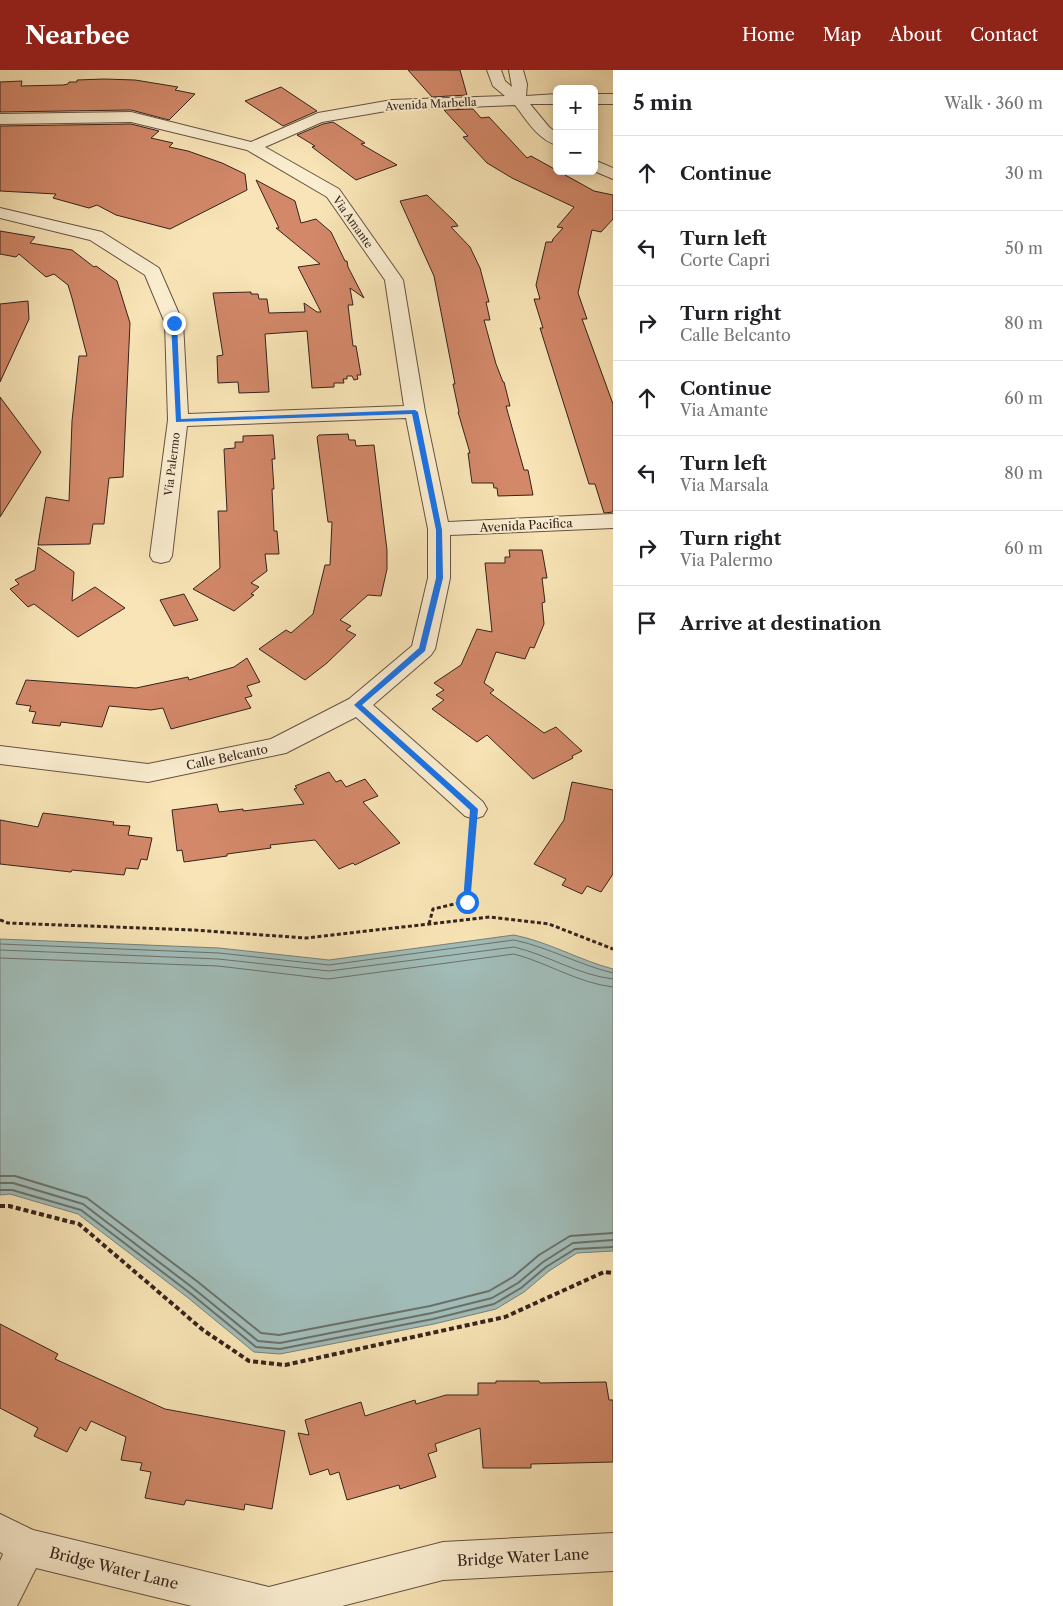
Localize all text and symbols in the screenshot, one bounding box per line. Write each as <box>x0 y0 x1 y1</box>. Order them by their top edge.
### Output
text: Nearbee <box>25 21 130 50</box>
text: Home <box>742 24 795 46</box>
text: Map <box>823 24 861 46</box>
text: About <box>889 24 942 46</box>
text: Contact <box>970 24 1038 46</box>
map controls <box>553 85 598 175</box>
button: + <box>553 85 598 130</box>
text: 5 min <box>633 90 693 115</box>
text: Walk · 360 m <box>944 93 1043 113</box>
street label: Avenida Marbella <box>384 95 477 113</box>
button: − <box>553 130 598 175</box>
icon: ahead <box>633 159 661 187</box>
text: Continue <box>680 162 772 185</box>
text: 30 m <box>1005 163 1043 183</box>
street label: Via Amante <box>329 192 376 251</box>
text: Turn left <box>680 227 767 250</box>
icon: left <box>633 234 661 262</box>
text: 50 m <box>1005 238 1043 258</box>
text: Corte Capri <box>680 250 770 270</box>
text: Turn right <box>680 302 781 325</box>
icon: right <box>633 309 661 337</box>
route end <box>163 312 186 335</box>
text: 80 m <box>1004 313 1043 333</box>
text: Calle Belcanto <box>680 325 791 345</box>
text: Continue <box>680 377 772 400</box>
icon: ahead <box>633 384 661 412</box>
text: 60 m <box>1004 388 1043 408</box>
text: Via Amante <box>680 400 768 420</box>
street label: Via Palermo <box>161 431 183 498</box>
text: Turn left <box>680 452 767 475</box>
icon: left <box>633 459 661 487</box>
text: 80 m <box>1004 463 1043 483</box>
text: Via Marsala <box>680 475 769 495</box>
street label: Avenida Pacifica <box>478 515 574 535</box>
text: Turn right <box>680 527 781 550</box>
icon: right <box>633 534 661 562</box>
text: 60 m <box>1004 538 1043 558</box>
text: Via Palermo <box>680 550 773 570</box>
icon: arrive <box>633 609 661 637</box>
text: Arrive at destination <box>680 612 881 635</box>
street label: Calle Belcanto <box>185 741 269 773</box>
route start <box>456 891 479 914</box>
street label: Bridge Water Lane <box>47 1543 181 1593</box>
street label: Bridge Water Lane <box>456 1544 590 1570</box>

